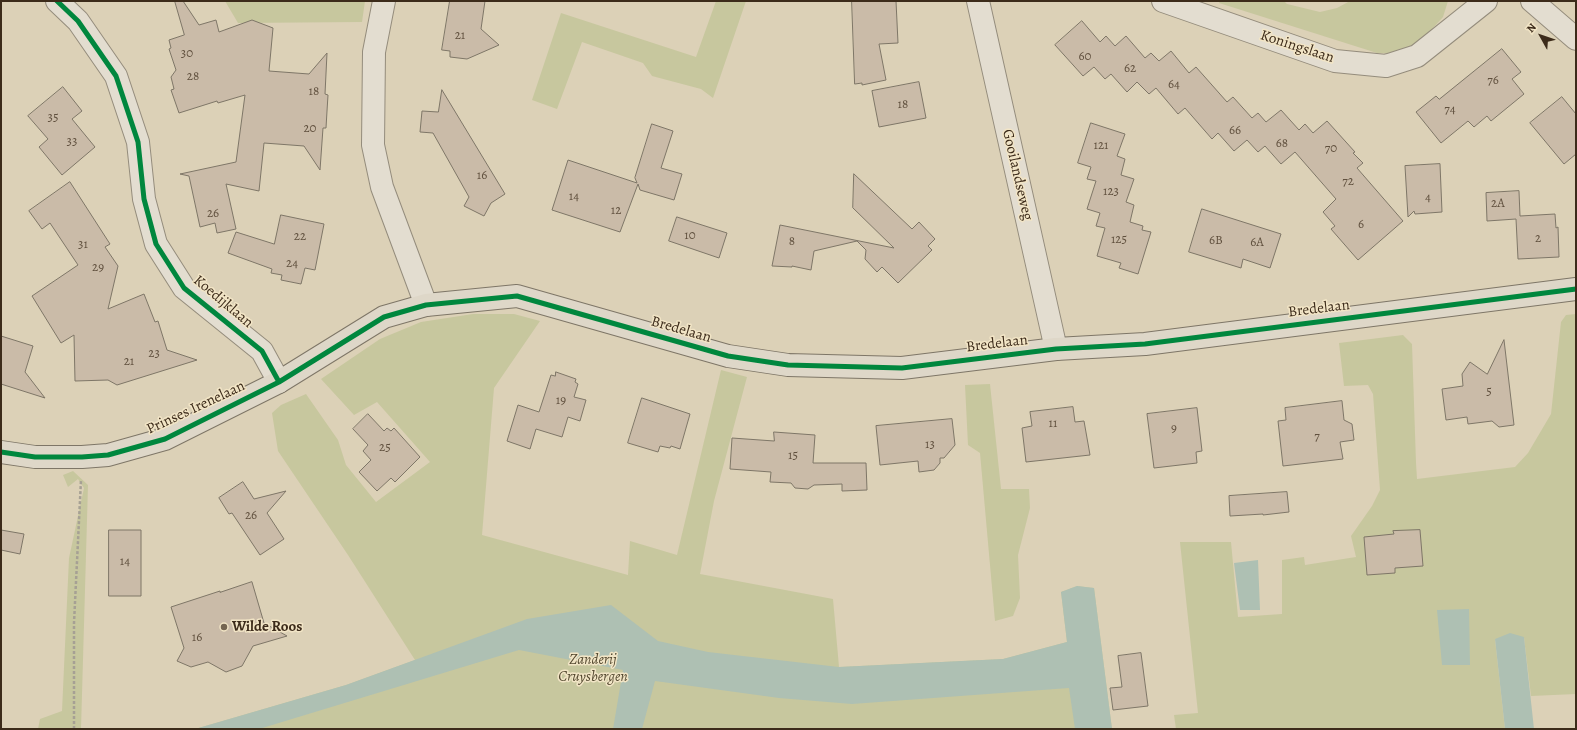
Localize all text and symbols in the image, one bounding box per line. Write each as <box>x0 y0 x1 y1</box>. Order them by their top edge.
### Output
north arrow <box>1521 16 1561 56</box>
text: N <box>1523 20 1540 36</box>
street label: Koningslaan <box>1258 27 1336 67</box>
house number: 21 <box>455 28 465 44</box>
house number: 30 <box>181 46 193 62</box>
house number: 60 <box>1079 49 1091 65</box>
house number: 62 <box>1124 61 1136 77</box>
house number: 28 <box>187 69 199 85</box>
house number: 76 <box>1487 73 1499 89</box>
house number: 64 <box>1168 77 1180 93</box>
house number: 18 <box>309 84 319 100</box>
house number: 18 <box>898 97 908 113</box>
house number: 74 <box>1444 102 1456 118</box>
house number: 35 <box>48 110 58 126</box>
house number: 20 <box>303 121 317 137</box>
house number: 66 <box>1229 123 1241 139</box>
street label: Gooilandseweg <box>998 128 1036 222</box>
house number: 33 <box>67 134 77 150</box>
house number: 68 <box>1276 136 1288 152</box>
house number: 121 <box>1093 138 1109 154</box>
house number: 70 <box>1325 141 1337 157</box>
house number: 16 <box>477 168 487 184</box>
house number: 72 <box>1342 174 1354 190</box>
house number: 123 <box>1103 184 1119 200</box>
house number: 14 <box>569 189 579 205</box>
house number: 4 <box>1425 190 1431 206</box>
house number: 2A <box>1491 196 1505 212</box>
house number: 12 <box>611 203 621 219</box>
house number: 26 <box>207 206 219 222</box>
house number: 6 <box>1358 217 1364 233</box>
house number: 10 <box>684 228 696 244</box>
house number: 22 <box>294 229 306 245</box>
house number: 2 <box>1535 231 1541 247</box>
house number: 125 <box>1111 232 1127 248</box>
house number: 6B <box>1209 233 1223 249</box>
house number: 8 <box>789 234 795 250</box>
house number: 6A <box>1250 235 1264 251</box>
house number: 31 <box>78 237 88 253</box>
house number: 24 <box>286 256 298 272</box>
house number: 29 <box>92 260 104 276</box>
street label: Koedijklaan <box>189 272 257 332</box>
street label: Bredelaan <box>1287 296 1351 322</box>
street label: Bredelaan <box>649 313 713 347</box>
street label: Bredelaan <box>965 331 1029 357</box>
house number: 23 <box>148 346 160 362</box>
house number: 21 <box>124 354 134 370</box>
street label: Prinses Irenelaan <box>144 377 248 439</box>
house number: 5 <box>1486 384 1492 400</box>
house number: 19 <box>556 393 566 409</box>
house number: 11 <box>1049 416 1057 432</box>
house number: 9 <box>1171 421 1177 437</box>
house number: 7 <box>1314 429 1320 445</box>
house number: 13 <box>925 437 935 453</box>
house number: 25 <box>379 440 391 456</box>
house number: 15 <box>788 448 798 464</box>
house number: 26 <box>245 508 257 524</box>
house number: 14 <box>120 554 130 570</box>
place label: Wilde Roos <box>232 618 302 636</box>
marker: Wilde Roos <box>219 622 229 632</box>
house number: 16 <box>192 630 202 646</box>
park label: Zanderij Cruysbergen <box>558 651 628 686</box>

